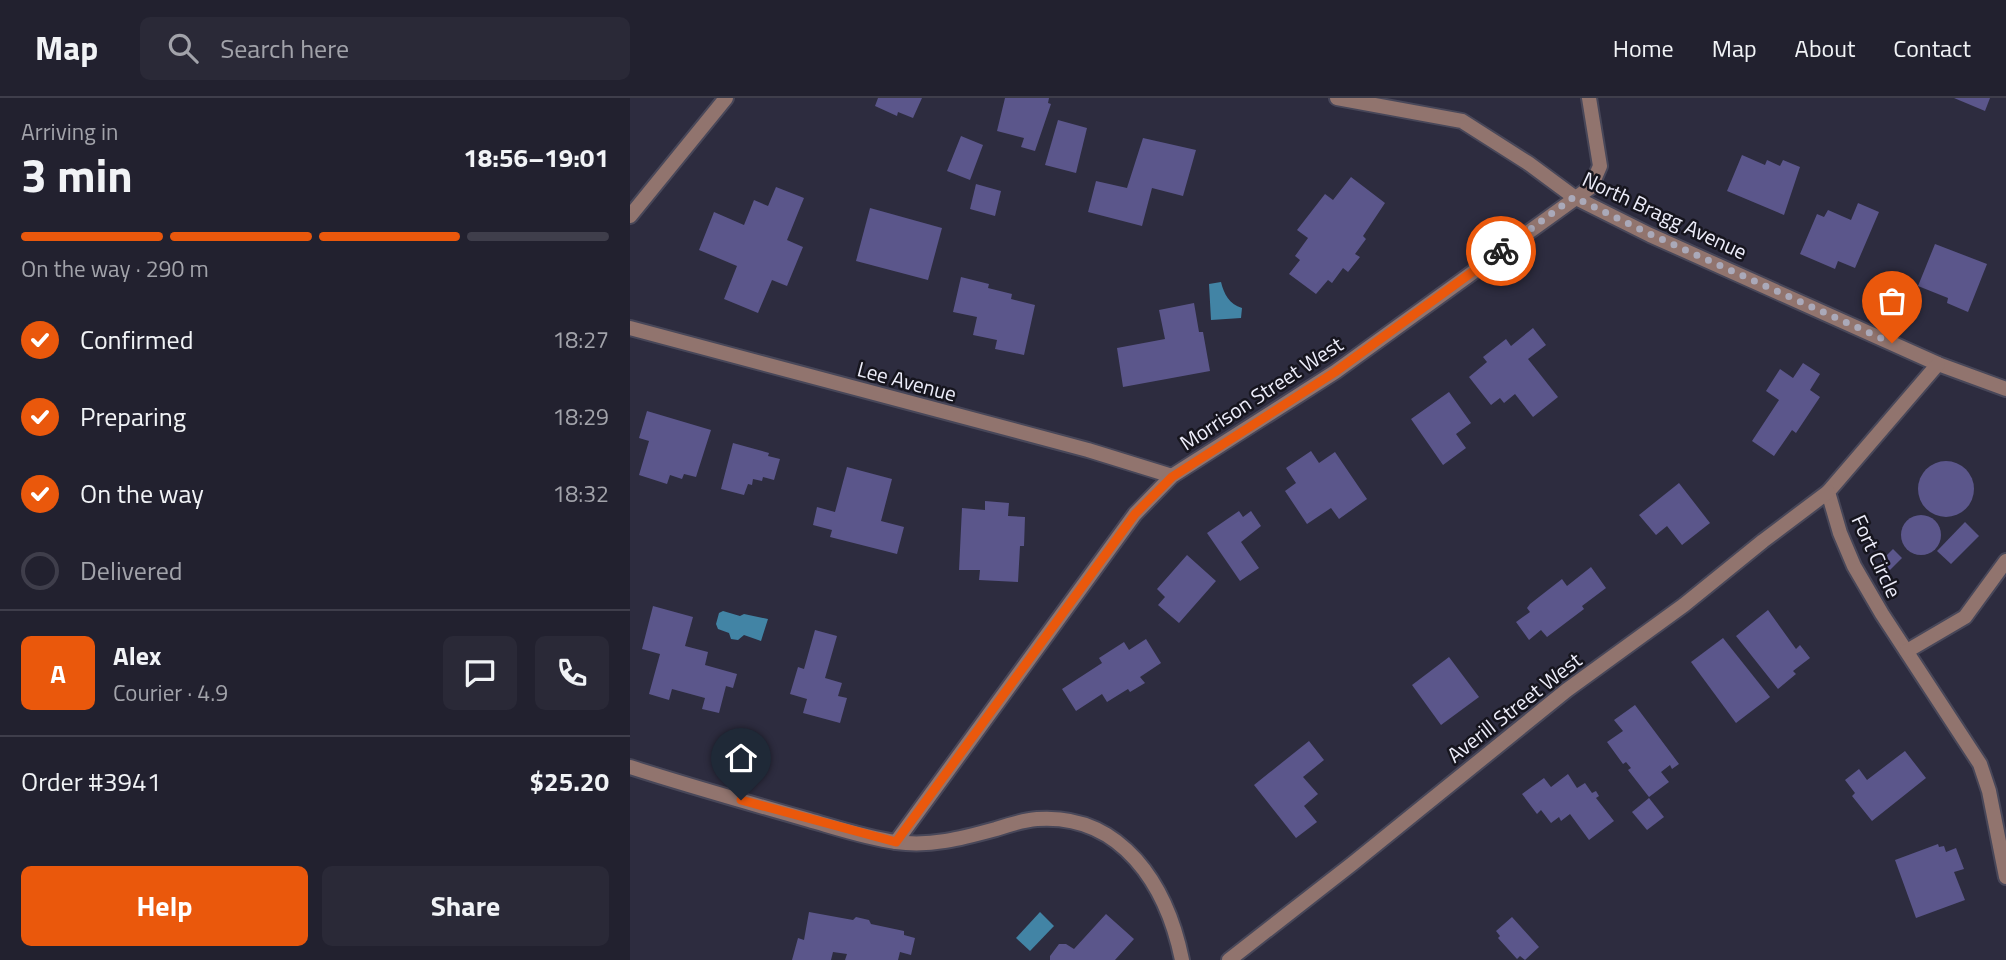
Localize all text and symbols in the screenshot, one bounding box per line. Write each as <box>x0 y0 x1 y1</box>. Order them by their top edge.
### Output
search box <box>140 17 630 80</box>
text: Map <box>35 23 98 73</box>
icon: search <box>164 29 202 67</box>
text: Search here <box>220 29 349 68</box>
text: Home <box>1613 30 1674 66</box>
text: Map <box>1712 30 1757 66</box>
text: About <box>1795 30 1855 66</box>
text: Contact <box>1893 30 1971 66</box>
text: Arriving in <box>21 114 118 149</box>
text: 18:56–19:01 <box>463 138 609 177</box>
text: 3 min <box>21 140 133 210</box>
street label: North Bragg Avenue <box>1577 163 1753 267</box>
courier <box>1466 216 1536 286</box>
icon: bike <box>1482 232 1520 270</box>
text: On the way · 290 m <box>21 251 209 286</box>
pin <box>1862 271 1922 343</box>
icon: bag <box>1873 282 1911 320</box>
text: Confirmed <box>80 320 194 359</box>
icon: check <box>21 321 59 359</box>
text: 18:27 <box>552 322 609 357</box>
street label: Morrison Street West <box>1173 328 1350 458</box>
street label: Lee Avenue <box>854 352 960 410</box>
text: Preparing <box>80 397 186 436</box>
icon: check <box>21 398 59 436</box>
text: 18:29 <box>552 399 609 434</box>
text: On the way <box>80 474 204 513</box>
icon: check <box>21 475 59 513</box>
text: 18:32 <box>552 476 609 511</box>
street label: Fort Circle <box>1844 509 1910 603</box>
text: Delivered <box>80 551 183 590</box>
text: Alex <box>113 636 161 675</box>
button: chat <box>443 636 517 710</box>
button: phone <box>535 636 609 710</box>
street label: Averill Street West <box>1440 644 1589 770</box>
text: A <box>50 654 66 693</box>
text: Courier · 4.9 <box>113 675 228 710</box>
pin <box>711 728 771 800</box>
icon: home <box>722 739 760 777</box>
text: Order #3941 <box>21 762 161 801</box>
text: $25.20 <box>530 762 609 801</box>
button: Help <box>21 866 308 946</box>
button: Share <box>322 866 609 946</box>

